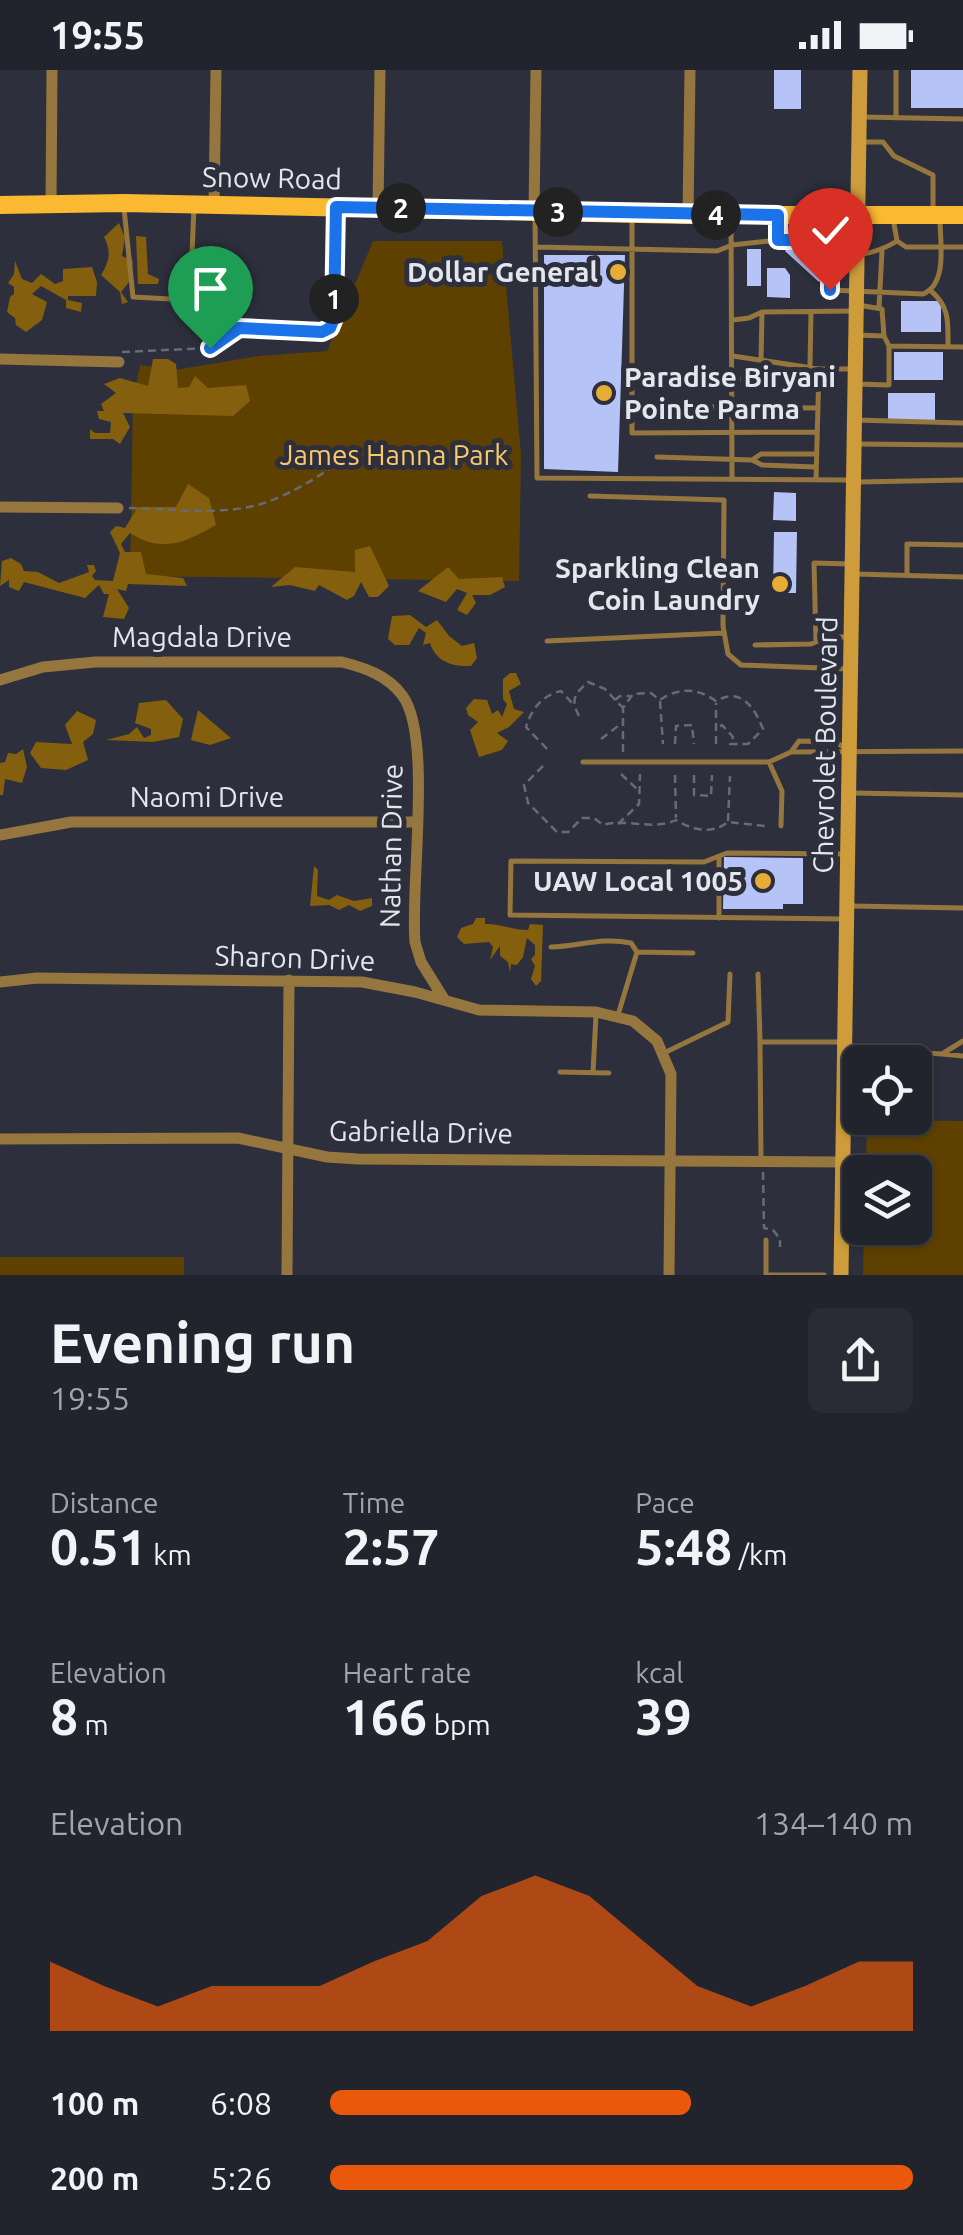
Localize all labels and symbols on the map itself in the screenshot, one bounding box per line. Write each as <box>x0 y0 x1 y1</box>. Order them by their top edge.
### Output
street label: Snow Road <box>202 161 342 194</box>
pin: 2 <box>376 183 426 233</box>
pin: 3 <box>533 187 583 237</box>
pin <box>788 188 873 291</box>
pin: 4 <box>691 190 741 240</box>
pin <box>168 246 253 349</box>
place label: Dollar General <box>407 256 598 287</box>
marker: Dollar General <box>607 261 629 283</box>
pin: 1 <box>309 274 359 324</box>
place label: Paradise Biryani Pointe Parma <box>624 361 836 424</box>
marker: Paradise Biryani Pointe Parma <box>593 382 615 404</box>
park label: James Hanna Park <box>280 439 508 470</box>
place label: Sparkling Clean Coin Laundry <box>555 552 760 615</box>
marker: Sparkling Clean Coin Laundry <box>769 573 791 595</box>
street label: Chevrolet Boulevard <box>807 616 842 874</box>
street label: Magdala Drive <box>112 621 292 652</box>
street label: Nathan Drive <box>374 764 407 928</box>
street label: Naomi Drive <box>130 781 284 812</box>
place label: UAW Local 1005 <box>533 865 743 896</box>
marker: UAW Local 1005 <box>752 870 774 892</box>
street label: Sharon Drive <box>214 939 376 976</box>
street label: Gabriella Drive <box>329 1114 513 1149</box>

